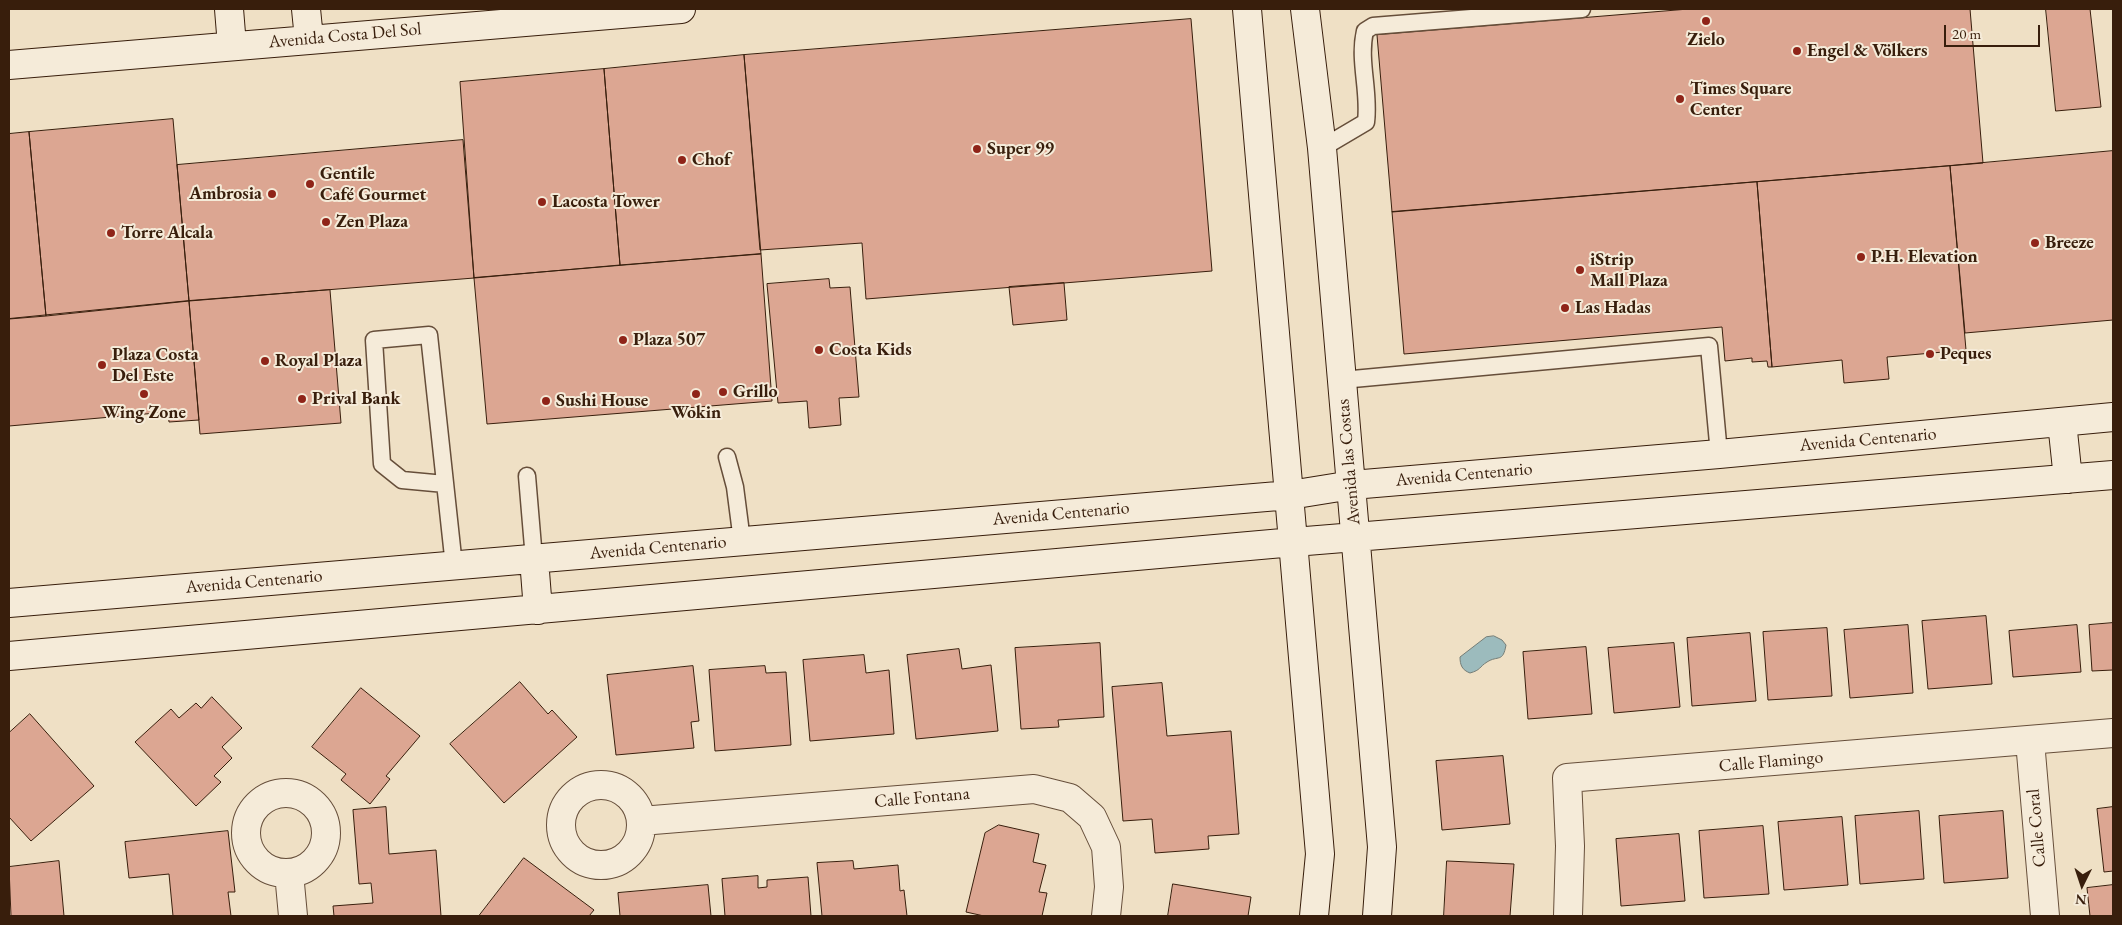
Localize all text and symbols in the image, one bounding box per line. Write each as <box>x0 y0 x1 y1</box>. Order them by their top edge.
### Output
marker: Zielo <box>1700 15 1712 27</box>
scale bar <box>1947 15 2043 47</box>
street label: Avenida Costa Del Sol <box>268 19 422 53</box>
text: 20 m <box>1952 24 1981 43</box>
place label: Zielo <box>1687 29 1725 51</box>
place label: Engel & Völkers <box>1807 40 1927 62</box>
marker: Engel & Völkers <box>1791 45 1803 57</box>
place label: Times Square Center <box>1690 78 1792 120</box>
marker: Times Square Center <box>1674 93 1686 105</box>
place label: Super 99 <box>987 138 1054 160</box>
marker: Super 99 <box>971 143 983 155</box>
place label: Chof <box>692 149 730 171</box>
marker: Chof <box>676 154 688 166</box>
place label: Gentile Café Gourmet <box>320 163 426 205</box>
marker: Gentile Café Gourmet <box>304 178 316 190</box>
place label: Ambrosia <box>189 183 262 205</box>
marker: Ambrosia <box>266 188 278 200</box>
place label: Lacosta Tower <box>552 191 660 213</box>
marker: Lacosta Tower <box>536 196 548 208</box>
place label: Zen Plaza <box>336 211 408 233</box>
marker: Zen Plaza <box>320 216 332 228</box>
place label: Torre Alcala <box>121 222 213 244</box>
marker: Torre Alcala <box>105 227 117 239</box>
place label: Breeze <box>2045 232 2094 254</box>
marker: Breeze <box>2029 237 2041 249</box>
place label: P.H. Elevation <box>1871 246 1978 268</box>
place label: iStrip Mall Plaza <box>1590 249 1668 292</box>
marker: P.H. Elevation <box>1855 251 1867 263</box>
marker: iStrip Mall Plaza <box>1574 264 1586 276</box>
place label: Las Hadas <box>1575 297 1651 319</box>
marker: Las Hadas <box>1559 302 1571 314</box>
place label: Plaza 507 <box>633 329 705 351</box>
marker: Plaza 507 <box>617 334 629 346</box>
place label: Costa Kids <box>829 339 912 361</box>
place label: Peques <box>1940 343 1991 365</box>
place label: Plaza Costa Del Este <box>112 344 199 386</box>
marker: Costa Kids <box>813 344 825 356</box>
marker: Peques <box>1924 348 1936 360</box>
place label: Royal Plaza <box>275 350 362 372</box>
marker: Royal Plaza <box>259 355 271 367</box>
marker: Plaza Costa Del Este <box>96 359 108 371</box>
place label: Grillo <box>733 381 778 403</box>
marker: Grillo <box>717 386 729 398</box>
marker: Wing Zone <box>138 388 150 400</box>
place label: Prival Bank <box>312 388 400 410</box>
marker: Wokin <box>690 388 702 400</box>
place label: Sushi House <box>556 390 648 412</box>
marker: Prival Bank <box>296 393 308 405</box>
marker: Sushi House <box>540 395 552 407</box>
street label: Avenida las Costas <box>1333 398 1365 526</box>
place label: Wing Zone <box>102 402 186 424</box>
place label: Wokin <box>671 402 721 424</box>
street label: Avenida Centenario <box>1799 423 1937 457</box>
street label: Avenida Centenario <box>1395 458 1533 492</box>
street label: Avenida Centenario <box>992 497 1130 531</box>
street label: Avenida Centenario <box>589 531 727 565</box>
street label: Avenida Centenario <box>185 565 323 599</box>
street label: Calle Flamingo <box>1718 747 1824 777</box>
street label: Calle Fontana <box>873 783 971 813</box>
street label: Calle Coral <box>2023 788 2051 868</box>
north arrow <box>2057 860 2107 910</box>
text: N <box>2075 891 2087 909</box>

